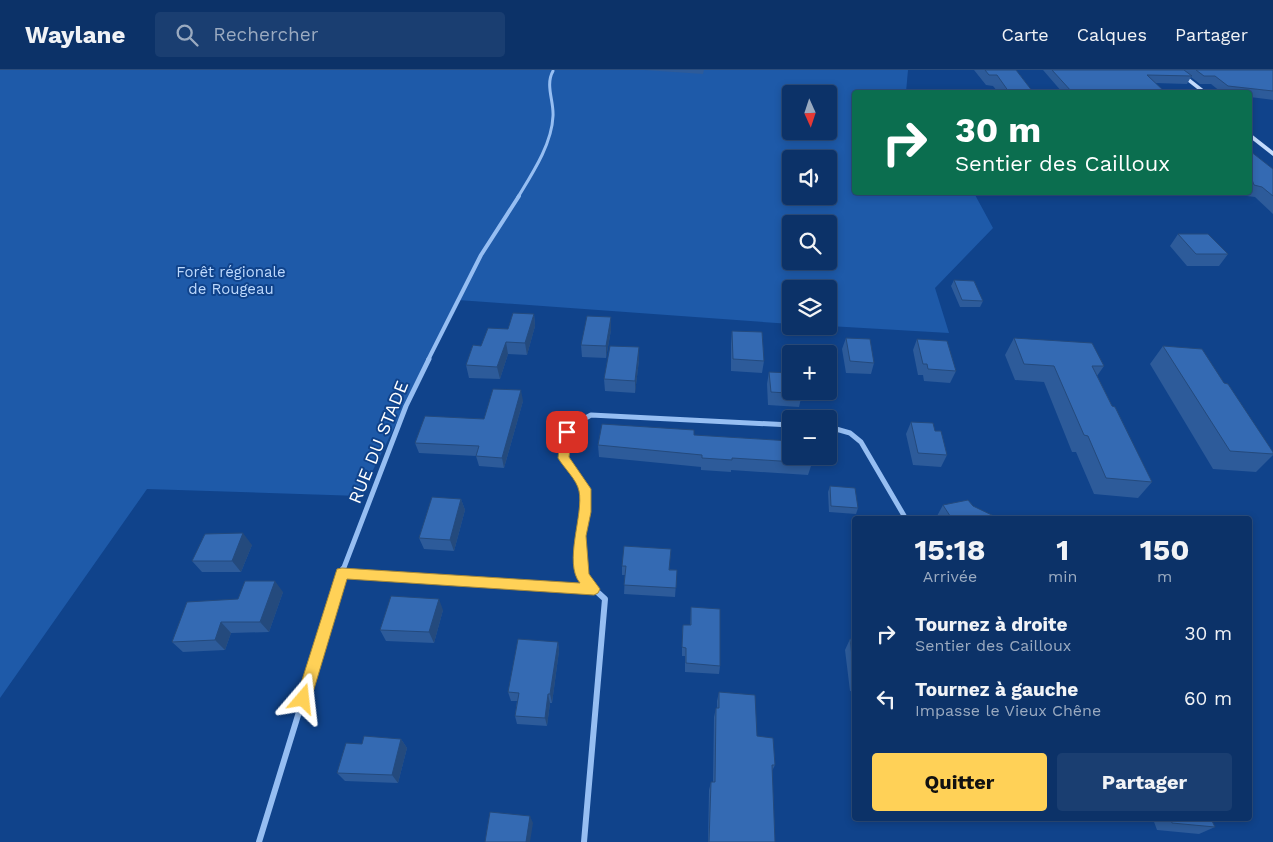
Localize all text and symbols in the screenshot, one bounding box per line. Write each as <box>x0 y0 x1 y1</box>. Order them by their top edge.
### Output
search box <box>155 12 505 57</box>
text: Waylane <box>25 21 125 49</box>
icon: search <box>173 21 201 49</box>
text: Rechercher <box>213 23 319 46</box>
text: Carte <box>1001 24 1049 45</box>
text: Calques <box>1077 24 1147 45</box>
text: Partager <box>1175 24 1248 45</box>
north arrow <box>782 85 838 140</box>
map controls <box>782 85 837 465</box>
text: 30 m <box>955 109 1041 151</box>
icon: right <box>872 110 937 175</box>
button: sound <box>782 150 837 205</box>
text: Sentier des Cailloux <box>955 151 1170 176</box>
button: search <box>782 215 837 270</box>
park label: Forêt régionale de Rougeau <box>176 263 286 298</box>
button: layers <box>782 280 837 335</box>
button: + <box>782 345 837 400</box>
street label: RUE DU STADE <box>344 377 412 507</box>
button: − <box>782 410 837 465</box>
pin <box>546 411 588 453</box>
icon: arrive <box>553 418 581 446</box>
text: 15:18 <box>914 532 986 567</box>
text: 1 <box>1056 532 1069 567</box>
text: 150 <box>1140 532 1190 567</box>
text: Arrivée <box>923 567 977 586</box>
text: min <box>1048 567 1077 586</box>
text: m <box>1157 567 1172 586</box>
text: Tournez à droite <box>915 613 1067 636</box>
icon: right <box>872 620 900 648</box>
text: 30 m <box>1185 622 1232 645</box>
text: Sentier des Cailloux <box>915 636 1071 655</box>
position arrow <box>276 672 328 724</box>
text: Tournez à gauche <box>915 678 1078 701</box>
icon: left <box>872 685 900 713</box>
text: 60 m <box>1184 687 1232 710</box>
text: Impasse le Vieux Chêne <box>915 701 1101 720</box>
button: Quitter <box>872 753 1047 811</box>
button: Partager <box>1057 753 1232 811</box>

